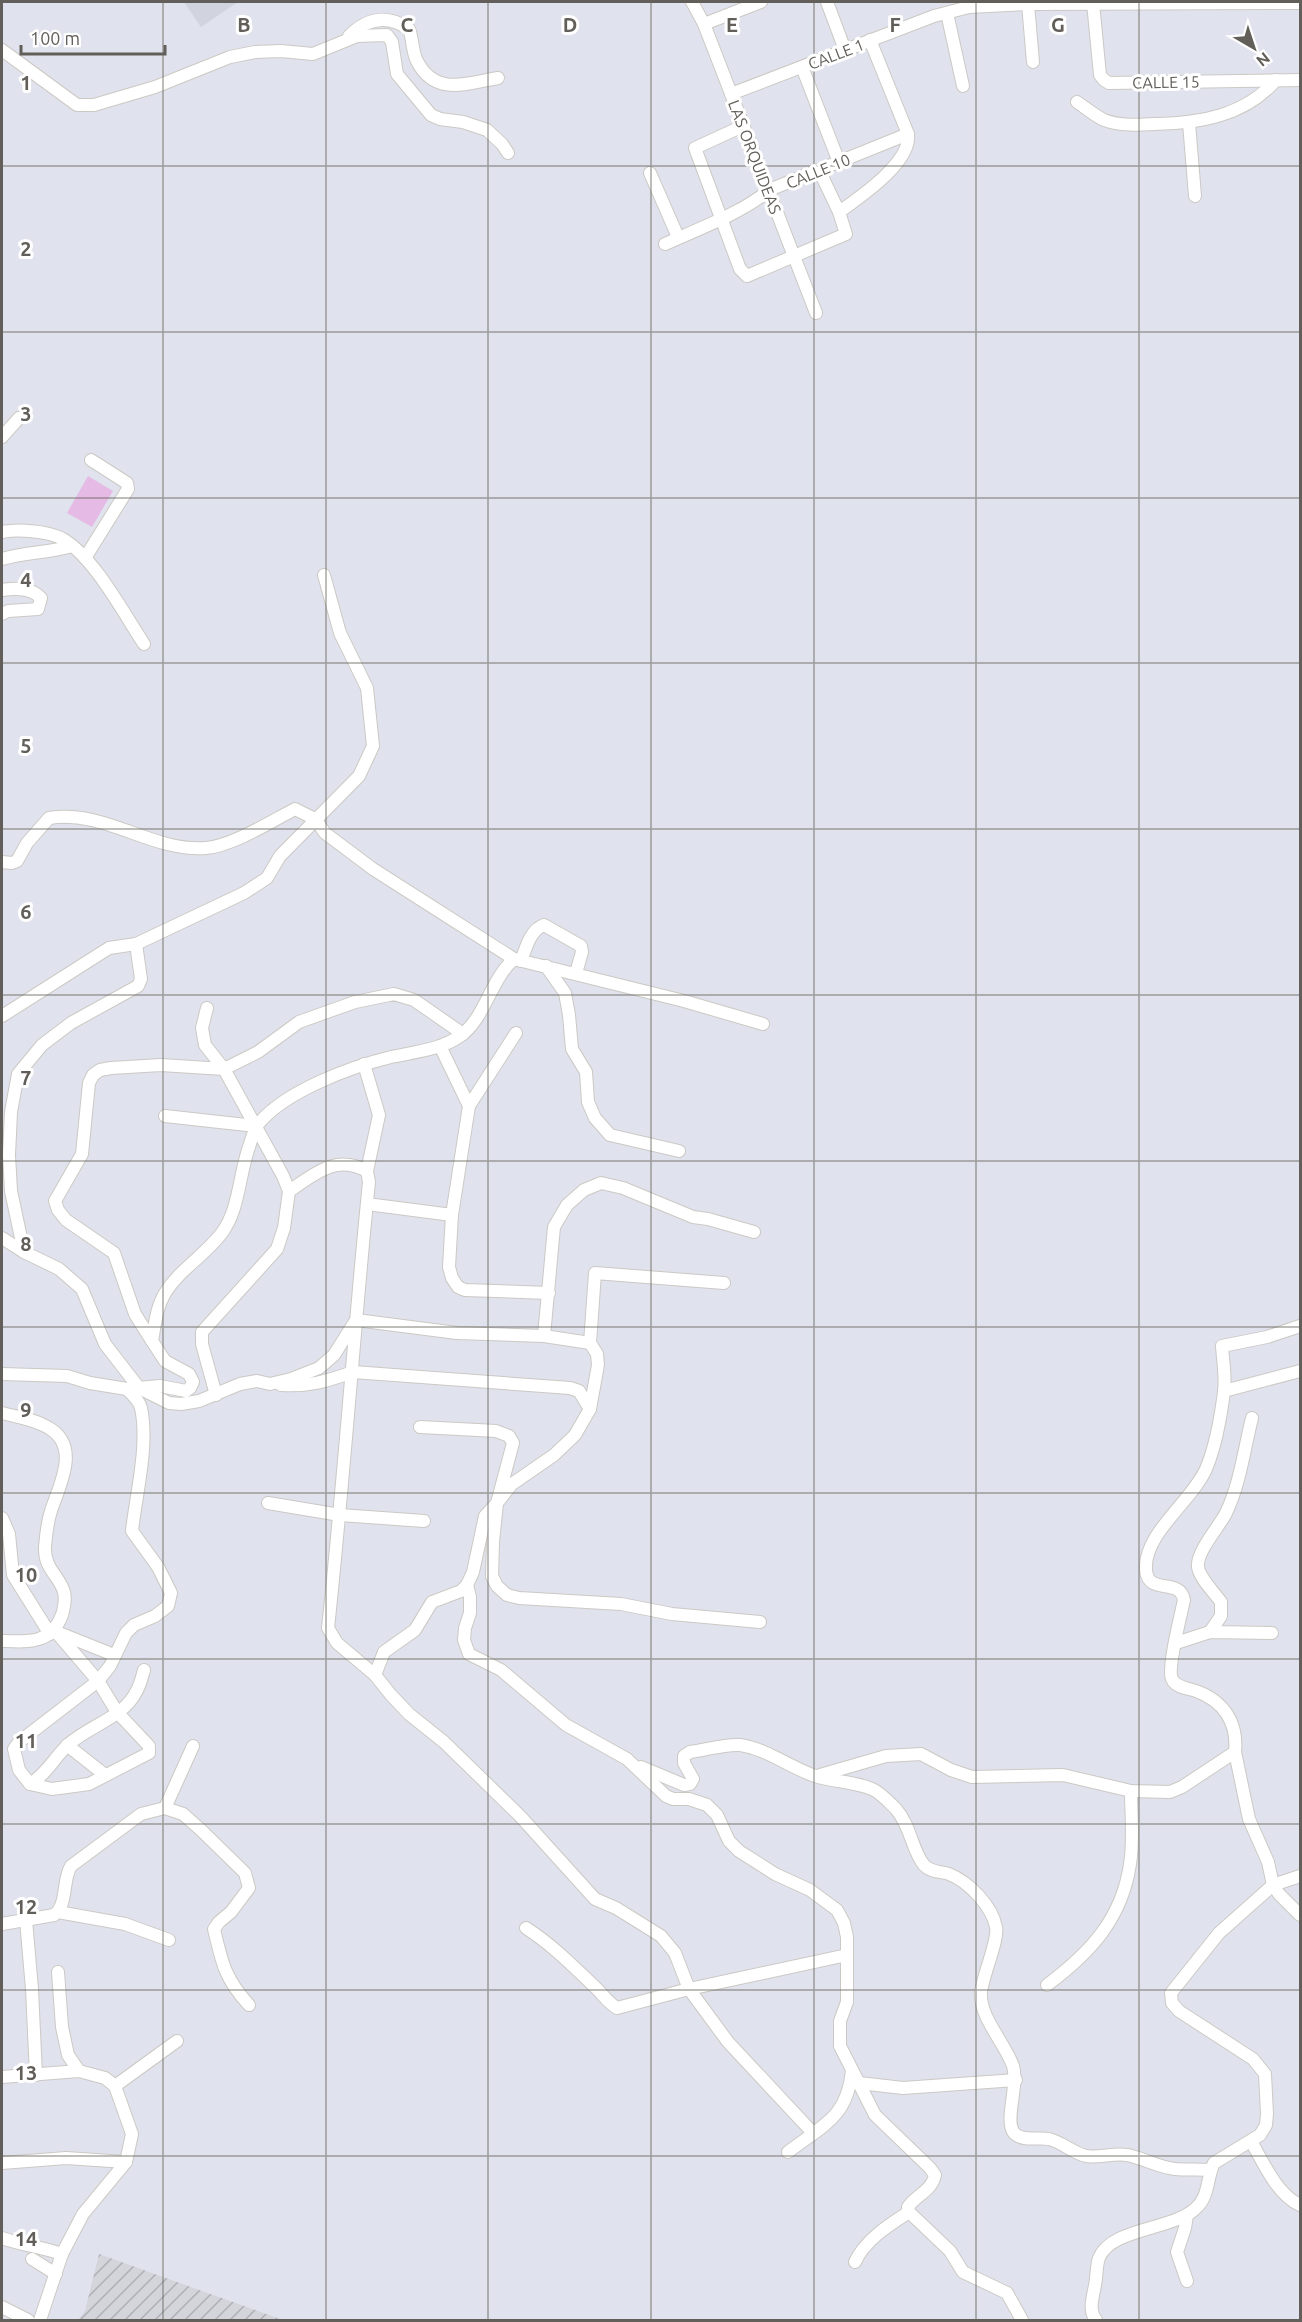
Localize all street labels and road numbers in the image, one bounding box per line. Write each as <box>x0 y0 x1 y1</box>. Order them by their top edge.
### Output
street label: CALLE 1 <box>805 35 867 73</box>
street label: CALLE 15 <box>1132 72 1200 92</box>
street label: LAS ORQUIDEAS <box>725 97 785 217</box>
street label: CALLE 10 <box>783 150 853 192</box>

